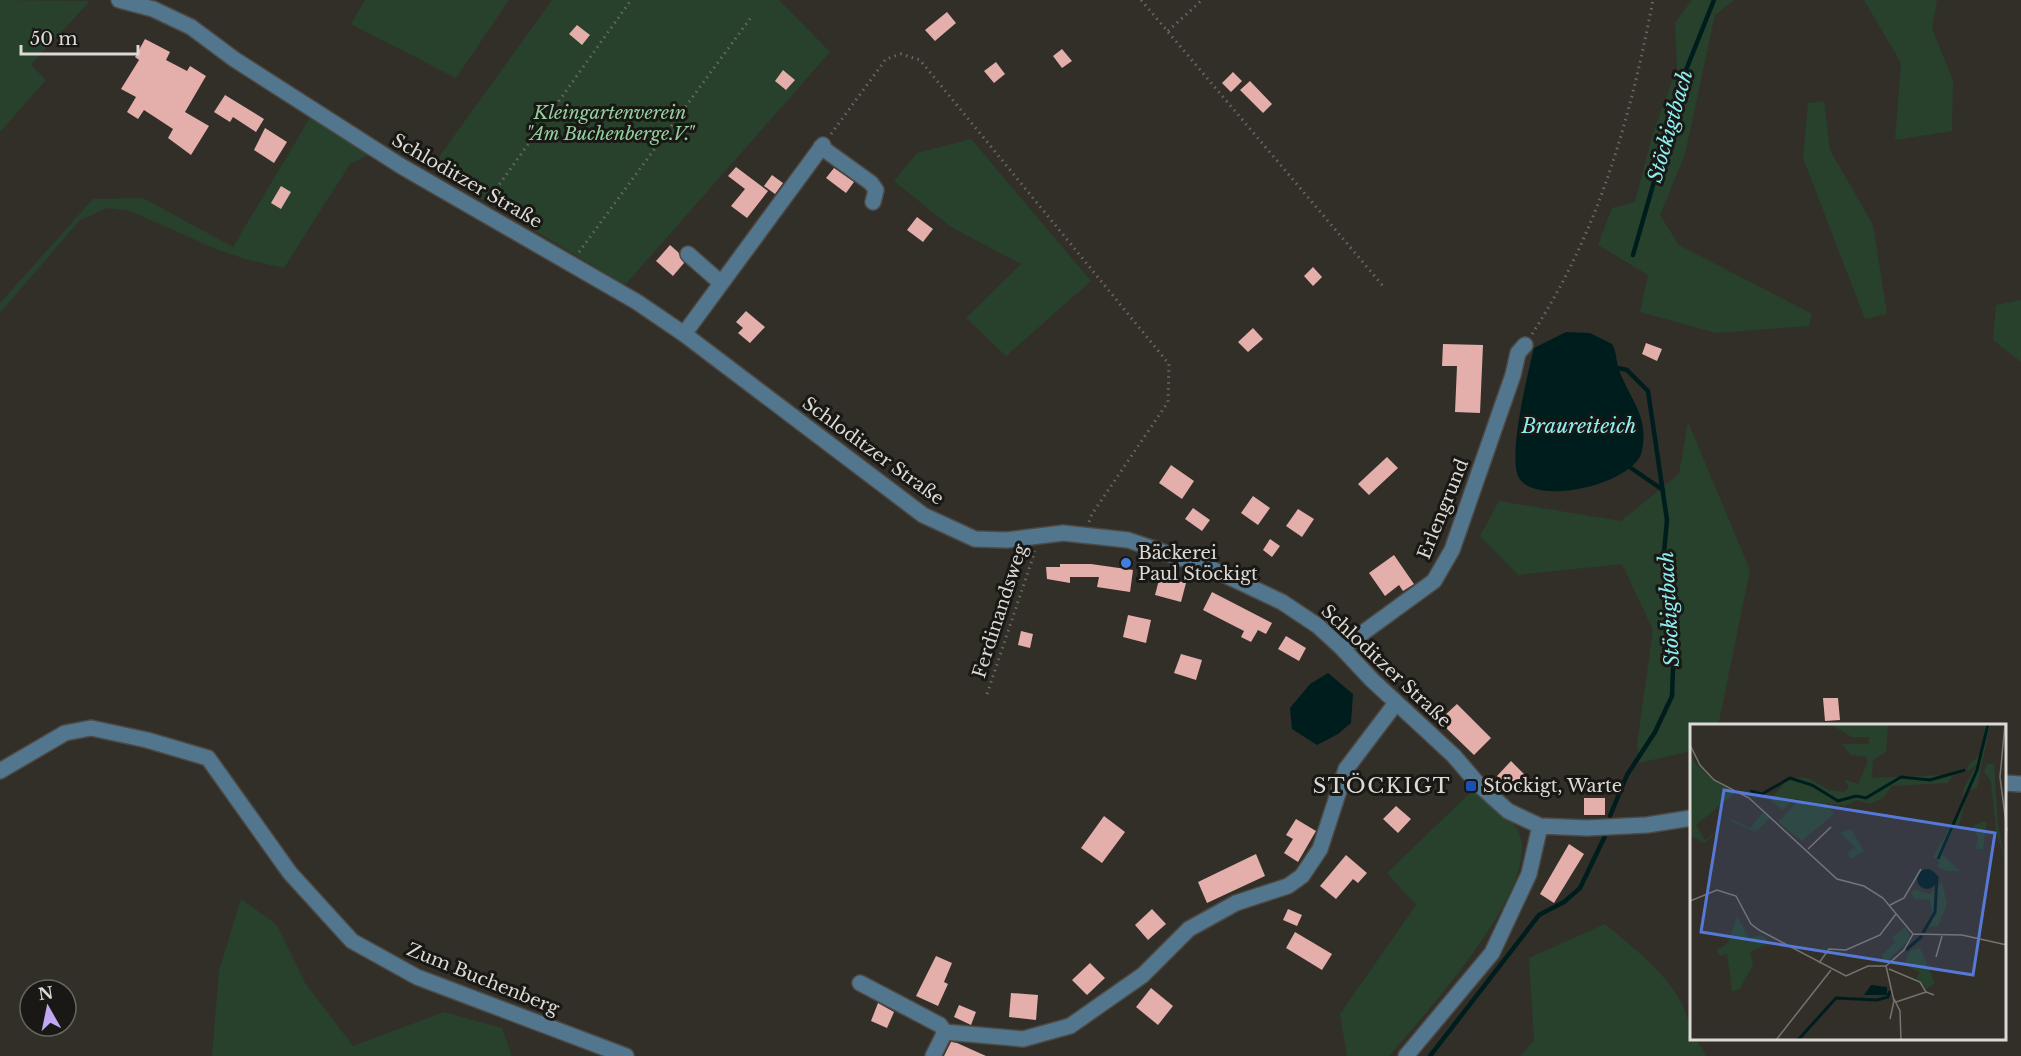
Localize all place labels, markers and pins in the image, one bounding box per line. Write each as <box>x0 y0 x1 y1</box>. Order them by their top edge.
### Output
place label: Bäckerei Paul Stöckigt <box>1138 542 1258 585</box>
marker: Bäckerei Paul Stöckigt <box>1119 556 1133 570</box>
place label: Stöckigt, Warte <box>1483 775 1622 797</box>
marker: Stöckigt, Warte <box>1464 779 1478 793</box>

